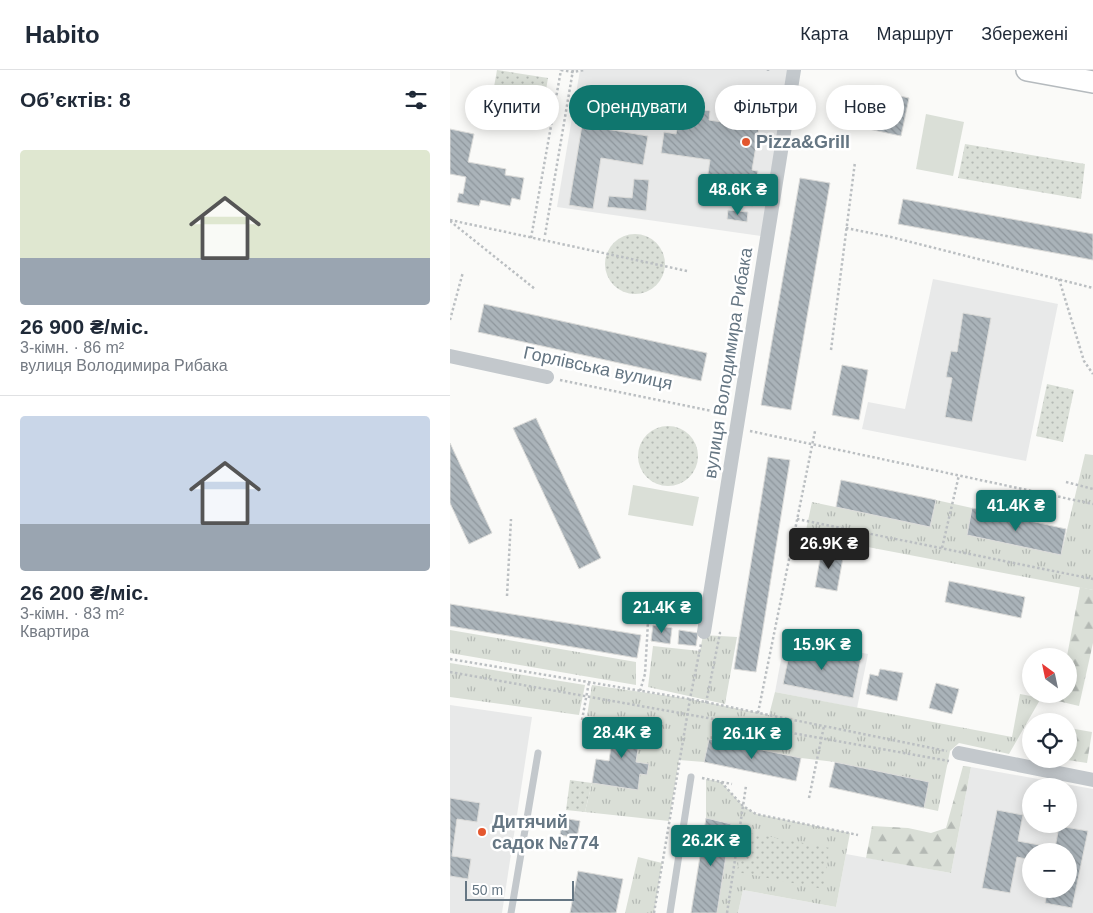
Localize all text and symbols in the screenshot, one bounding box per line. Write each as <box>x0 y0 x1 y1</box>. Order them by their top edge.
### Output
text: Habito <box>25 21 100 48</box>
text: Карта <box>800 24 848 44</box>
text: Маршрут <box>876 24 953 44</box>
text: Збережені <box>981 24 1068 44</box>
chip: Купити <box>465 85 559 130</box>
chip: Орендувати <box>569 85 705 130</box>
chip: Фільтри <box>715 85 816 130</box>
chip: Нове <box>826 85 904 130</box>
icon: filters <box>402 86 430 114</box>
text: Об’єктів: 8 <box>20 88 131 111</box>
place label: Pizza&Grill <box>756 132 850 152</box>
marker: Pizza&Grill <box>740 136 752 148</box>
pin: 48.6K ₴ <box>692 174 784 216</box>
text: 48.6K ₴ <box>709 181 767 198</box>
icon: home <box>180 183 270 273</box>
street label: вулиця Володимира Рибака <box>700 245 756 480</box>
text: 26 900 ₴/міс. <box>20 315 149 338</box>
text: 3-кімн. · 86 m² <box>20 339 124 356</box>
street label: Горлівська вулиця <box>522 342 674 394</box>
text: вулиця Володимира Рибака <box>20 357 228 374</box>
icon: home <box>180 448 270 538</box>
pin: 41.4K ₴ <box>970 490 1062 532</box>
text: 41.4K ₴ <box>987 497 1045 514</box>
pin: 26.9K ₴ <box>783 528 875 570</box>
text: 26.9K ₴ <box>800 535 858 552</box>
text: 26 200 ₴/міс. <box>20 581 149 604</box>
pin: 21.4K ₴ <box>616 592 708 634</box>
text: 21.4K ₴ <box>633 599 691 616</box>
text: 3-кімн. · 83 m² <box>20 605 124 622</box>
text: Квартира <box>20 623 89 640</box>
pin: 15.9K ₴ <box>776 628 868 671</box>
text: 15.9K ₴ <box>793 636 851 653</box>
north arrow <box>1022 648 1078 702</box>
map controls <box>1022 648 1077 898</box>
button: locate <box>1022 713 1077 768</box>
pin: 28.4K ₴ <box>576 716 668 759</box>
pin: 26.1K ₴ <box>706 718 798 760</box>
text: 28.4K ₴ <box>593 724 651 741</box>
text: 26.1K ₴ <box>723 725 781 742</box>
button: + <box>1022 778 1077 833</box>
place label: Дитячий садок №774 <box>492 812 599 853</box>
pin: 26.2K ₴ <box>665 824 757 867</box>
marker: Дитячий садок №774 <box>476 826 488 838</box>
text: 26.2K ₴ <box>682 832 740 849</box>
button: − <box>1022 843 1077 898</box>
scale bar <box>465 878 574 901</box>
text: 50 m <box>472 882 503 898</box>

